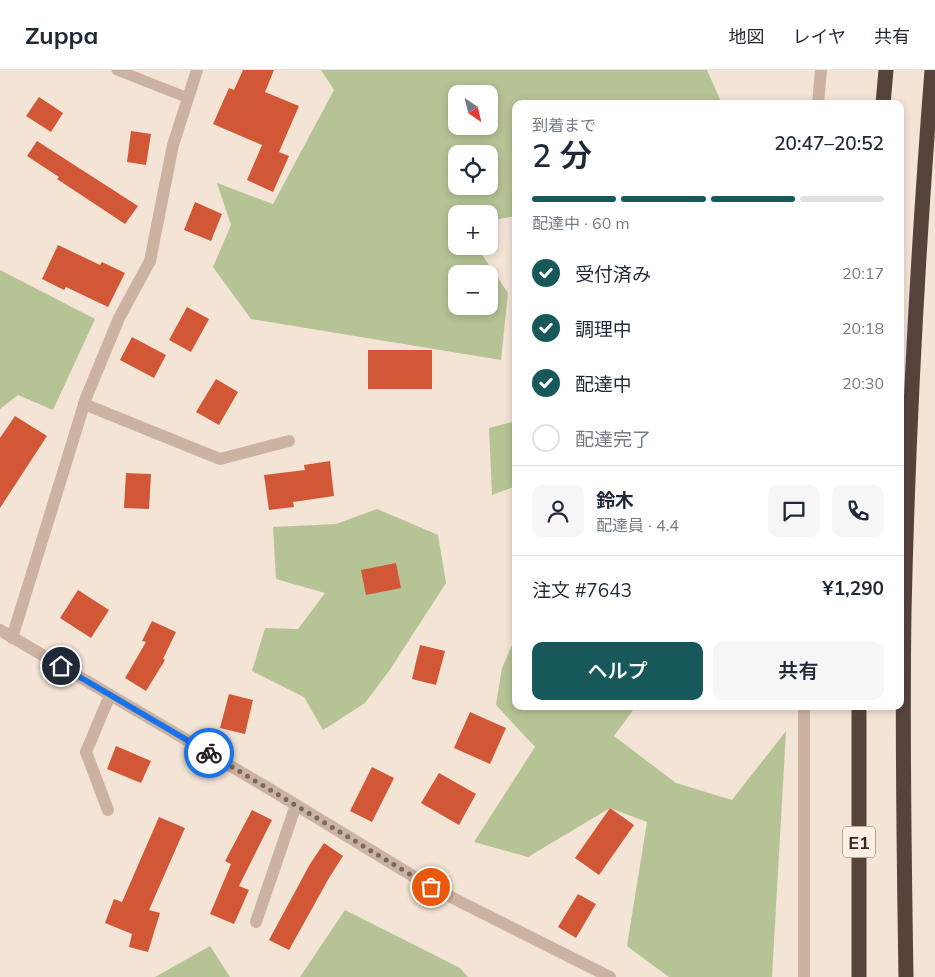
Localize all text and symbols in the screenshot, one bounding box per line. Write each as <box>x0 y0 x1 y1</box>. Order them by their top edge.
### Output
text: Zuppa <box>25 20 98 50</box>
text: 地図 <box>729 25 765 48</box>
text: レイヤ <box>793 25 846 48</box>
text: 共有 <box>874 25 910 48</box>
north arrow <box>448 85 498 135</box>
map controls <box>448 85 498 315</box>
text: 到着まで <box>532 115 596 135</box>
text: 20:47–20:52 <box>774 131 884 155</box>
text: 2 分 <box>532 135 592 175</box>
button: locate <box>448 145 498 195</box>
button: + <box>448 205 498 255</box>
text: 配達中 · 60 m <box>532 213 629 233</box>
icon: check <box>532 259 560 287</box>
text: 受付済み <box>575 262 651 286</box>
text: 20:17 <box>842 263 884 283</box>
button: − <box>448 265 498 315</box>
icon: check <box>532 314 560 342</box>
text: 調理中 <box>575 317 632 341</box>
text: 20:18 <box>842 318 884 338</box>
icon: check <box>532 369 560 397</box>
text: 配達中 <box>575 372 632 396</box>
text: 20:30 <box>842 373 884 393</box>
text: 配達完了 <box>575 427 651 451</box>
button: person <box>532 485 584 537</box>
button: chat <box>768 485 820 537</box>
button: phone <box>832 485 884 537</box>
text: 鈴木 <box>596 488 634 512</box>
text: 配達員 · 4.4 <box>596 515 679 535</box>
text: ¥1,290 <box>822 576 884 600</box>
text: 注文 #7643 <box>532 578 632 602</box>
button: ヘルプ <box>532 642 703 700</box>
button: 共有 <box>713 642 884 700</box>
pin <box>40 645 82 687</box>
icon: home <box>47 652 75 680</box>
courier <box>184 728 234 778</box>
icon: bike <box>195 739 223 767</box>
road number: E1 <box>843 826 875 858</box>
pin <box>410 866 452 908</box>
icon: bag <box>417 873 445 901</box>

